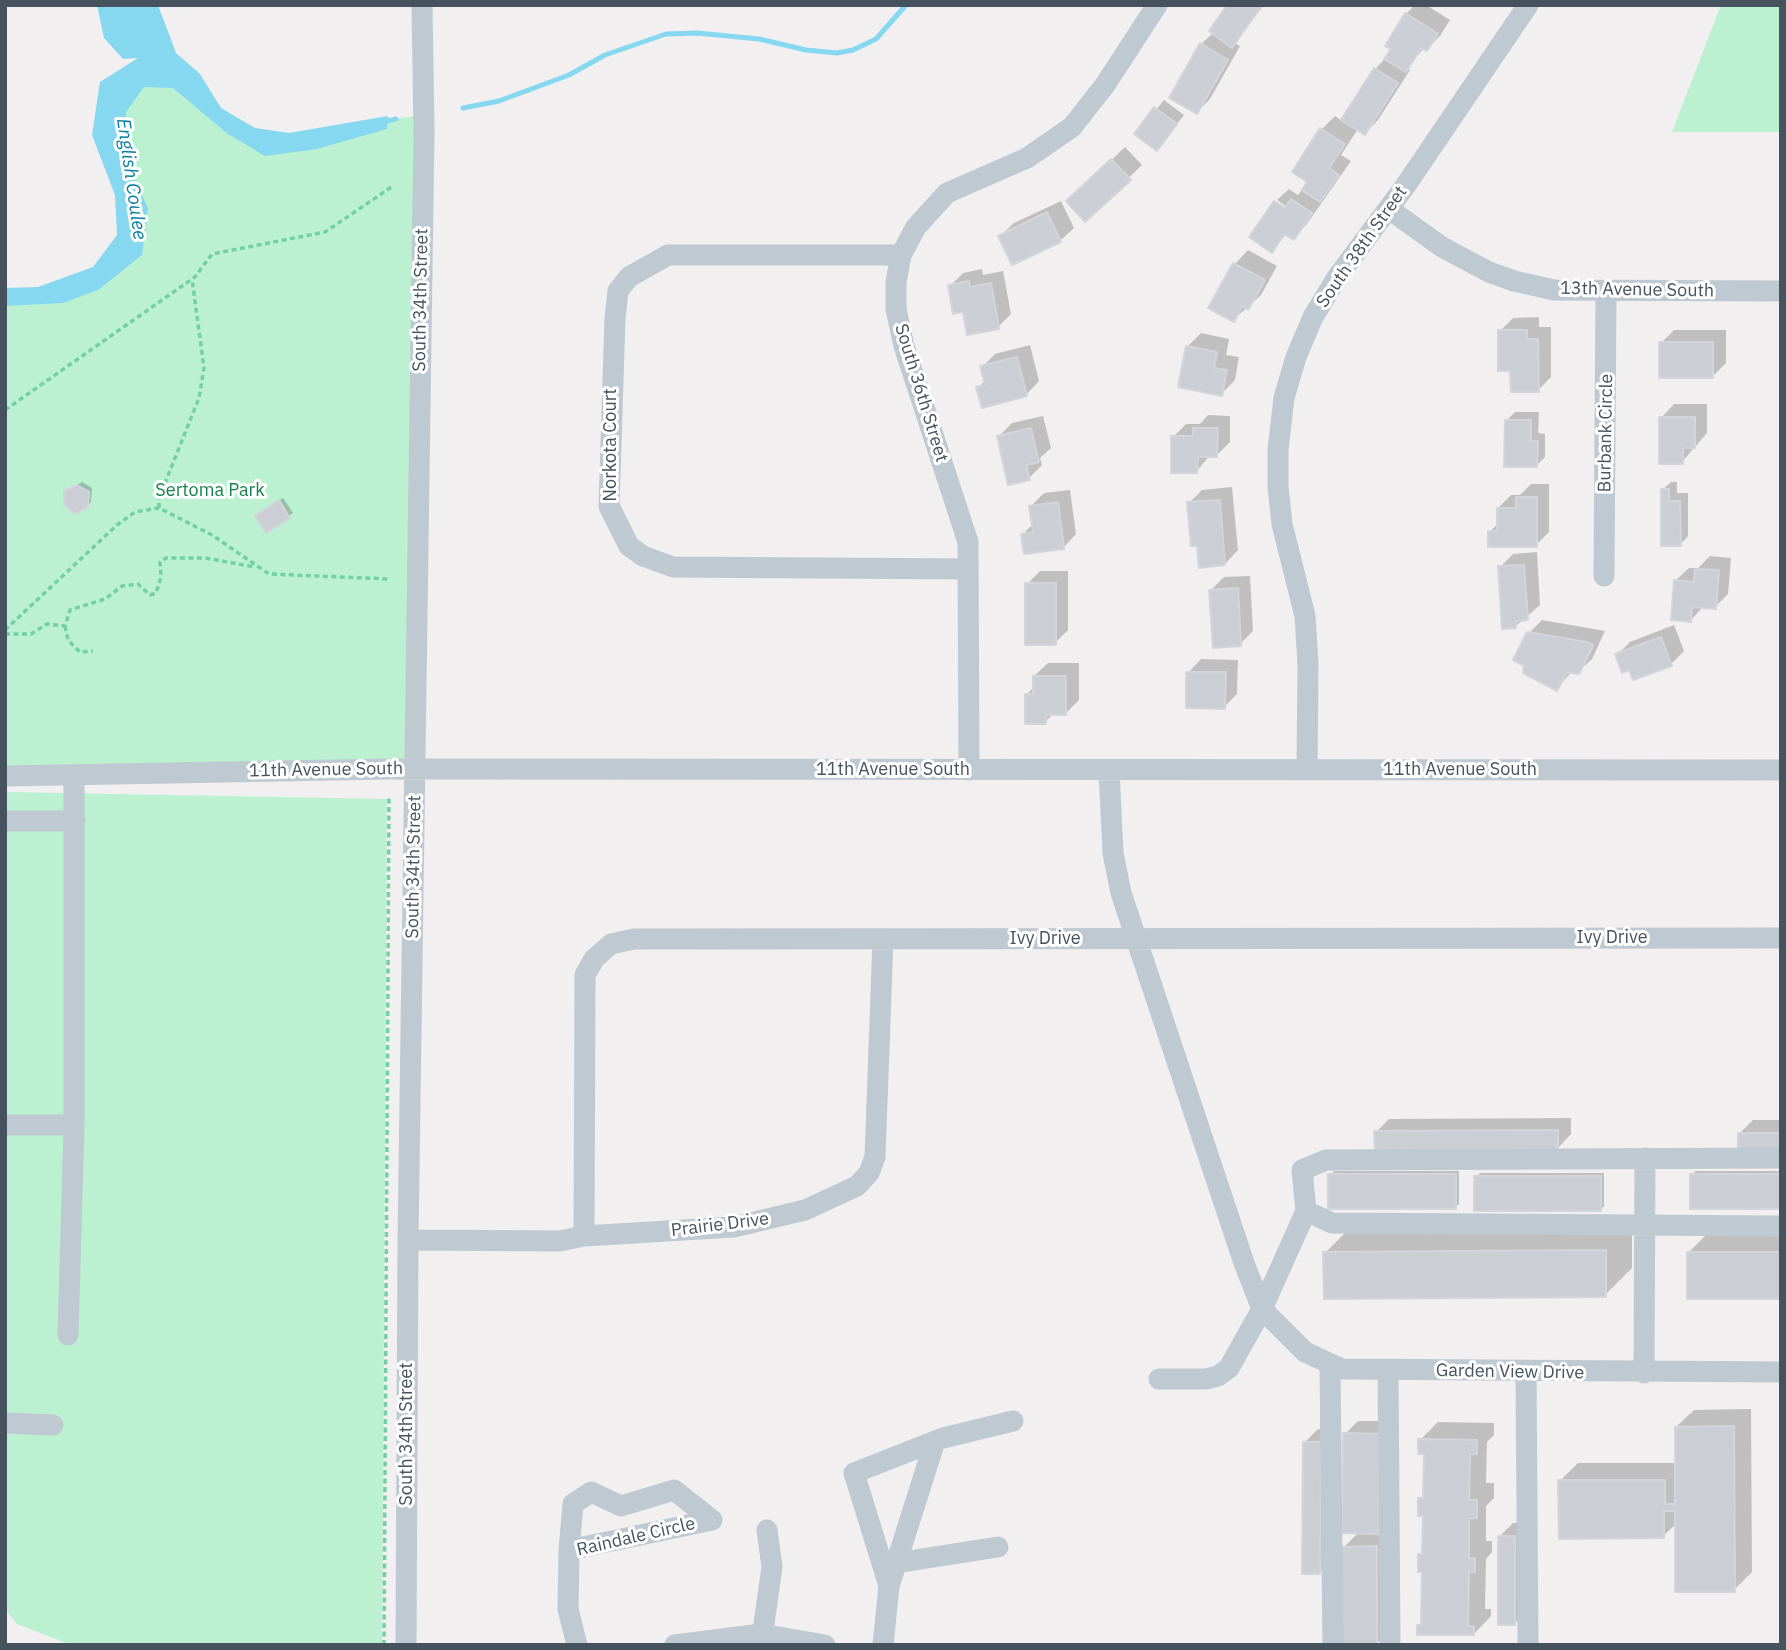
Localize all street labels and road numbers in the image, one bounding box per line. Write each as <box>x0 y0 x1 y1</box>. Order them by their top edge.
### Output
street label: South 38th Street <box>1312 182 1412 312</box>
street label: South 34th Street <box>409 228 433 372</box>
street label: 13th Avenue South <box>1560 278 1714 302</box>
street label: South 36th Street <box>890 321 952 465</box>
street label: Burbank Circle <box>1594 374 1618 492</box>
street label: Norkota Court <box>600 388 622 502</box>
street label: 11th Avenue South <box>249 758 403 782</box>
street label: 11th Avenue South <box>816 759 970 781</box>
street label: 11th Avenue South <box>1383 759 1537 781</box>
street label: South 34th Street <box>402 795 426 939</box>
street label: Ivy Drive <box>1576 927 1648 949</box>
street label: Ivy Drive <box>1009 928 1081 950</box>
street label: Prairie Drive <box>670 1208 770 1242</box>
street label: Garden View Drive <box>1436 1360 1584 1384</box>
street label: South 34th Street <box>396 1362 418 1506</box>
street label: Raindale Circle <box>575 1513 697 1561</box>

